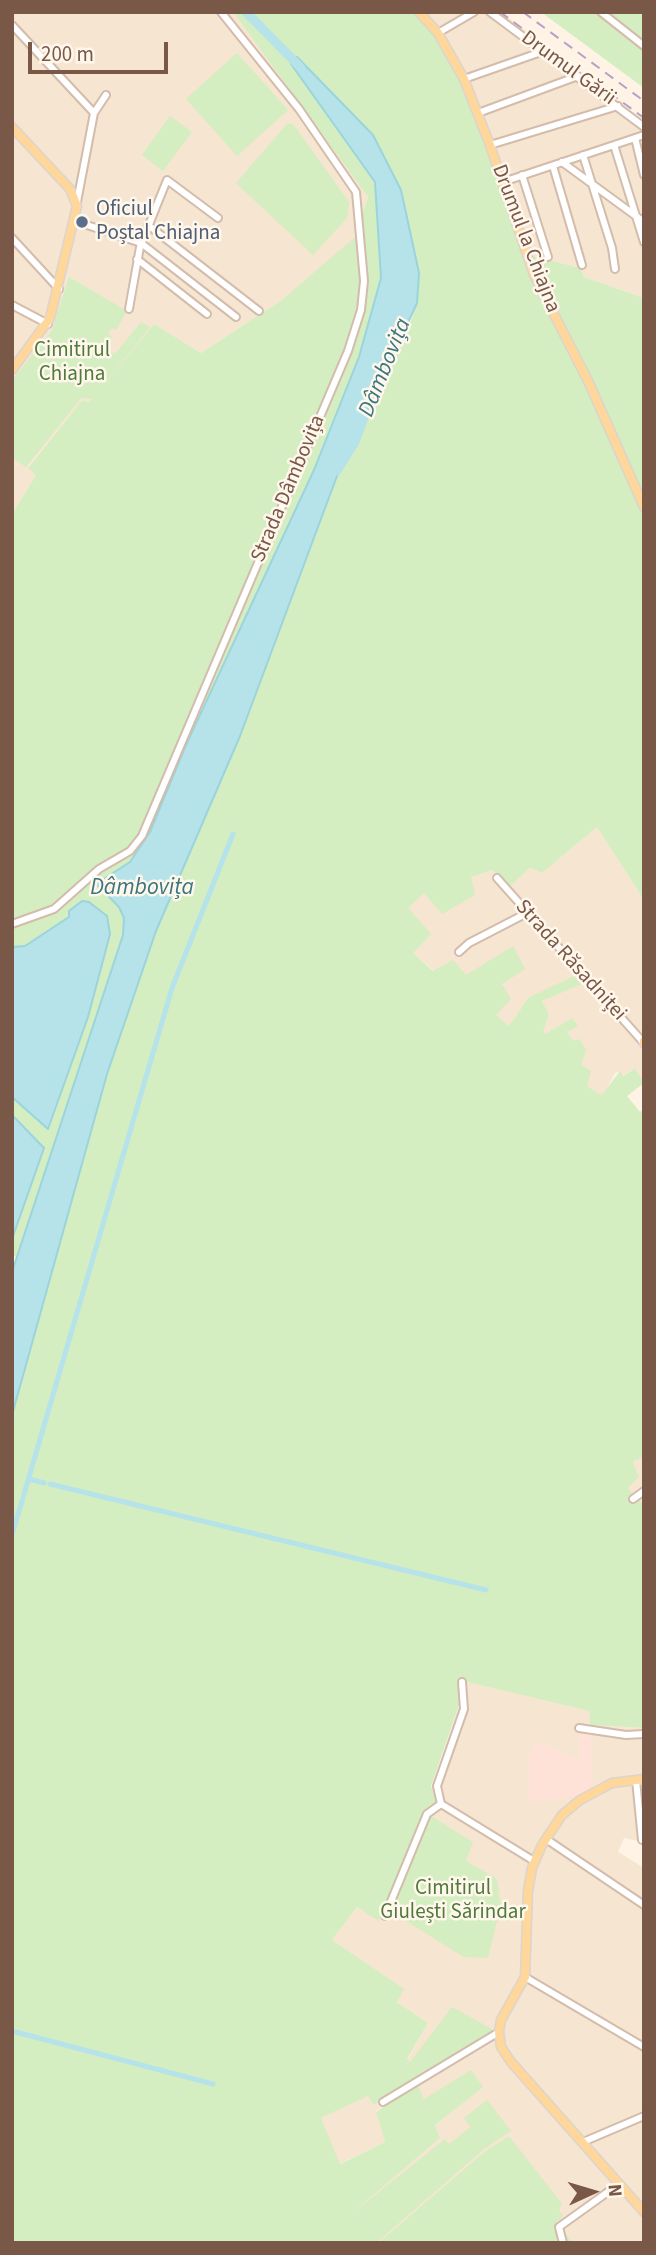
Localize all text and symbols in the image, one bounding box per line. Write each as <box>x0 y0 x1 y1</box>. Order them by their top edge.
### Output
street label: Drumul Gării <box>516 26 620 112</box>
scale bar <box>32 28 172 72</box>
text: 200 m <box>41 39 94 69</box>
street label: Drumul la Chiajna <box>485 161 565 317</box>
place label: Oficiul Poștal Chiajna <box>96 197 220 247</box>
marker: Oficiul Poștal Chiajna <box>74 214 90 230</box>
water label: Dâmbovița <box>354 315 418 421</box>
park label: Cimitirul Chiajna <box>34 338 110 388</box>
street label: Strada Dâmbovița <box>247 412 331 566</box>
water label: Dâmbovița <box>90 875 194 903</box>
street label: Strada Răsadniței <box>509 895 631 1027</box>
park label: Cimitirul Giulești Sărindar <box>380 1876 526 1926</box>
north arrow <box>558 2157 628 2227</box>
text: N <box>601 2183 628 2198</box>

